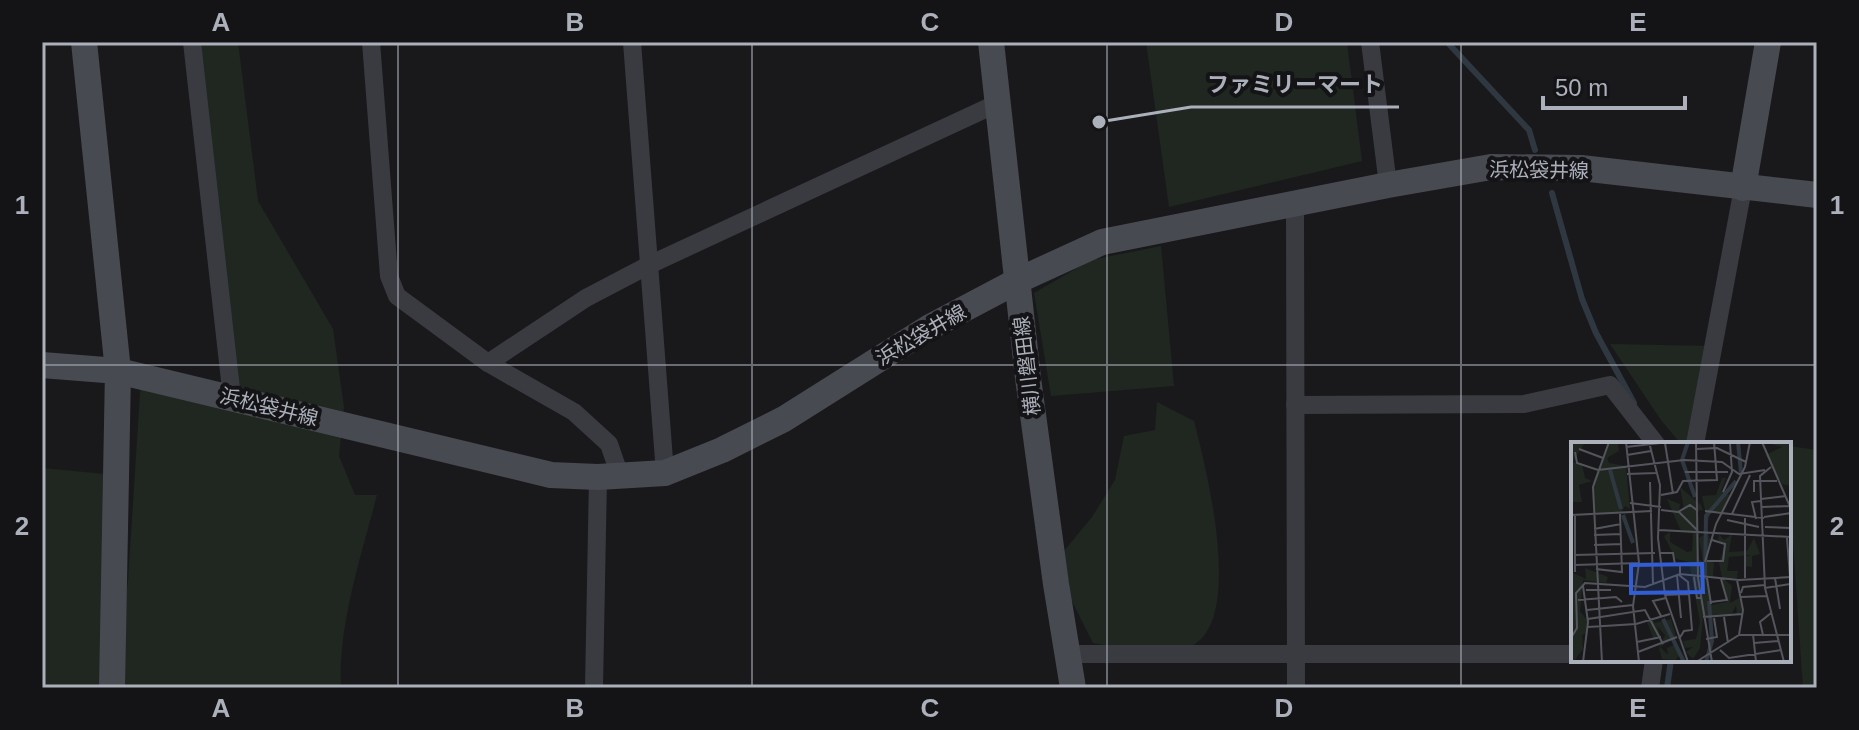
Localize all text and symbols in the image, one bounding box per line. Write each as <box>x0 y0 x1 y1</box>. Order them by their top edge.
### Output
text: A <box>212 7 231 37</box>
text: B <box>566 7 584 37</box>
text: C <box>921 7 940 37</box>
text: D <box>1275 7 1293 37</box>
text: E <box>1629 7 1647 37</box>
scale bar <box>1543 60 1685 110</box>
callout: ファミリーマート <box>1191 61 1399 107</box>
text: ファミリーマート <box>1207 72 1383 97</box>
text: 50 m <box>1555 74 1608 101</box>
street label: 浜松袋井線 <box>1489 158 1589 182</box>
text: 1 <box>15 190 29 220</box>
text: 1 <box>1830 190 1844 220</box>
street label: 浜松袋井線 <box>872 300 970 370</box>
street label: 横川磐田線 <box>1010 315 1044 417</box>
street label: 浜松袋井線 <box>218 384 320 430</box>
inset map <box>1571 442 1791 662</box>
text: 2 <box>15 511 29 541</box>
text: 2 <box>1830 511 1844 541</box>
text: A <box>212 693 231 723</box>
text: B <box>566 693 584 723</box>
text: C <box>921 693 940 723</box>
text: D <box>1275 693 1293 723</box>
text: E <box>1629 693 1647 723</box>

